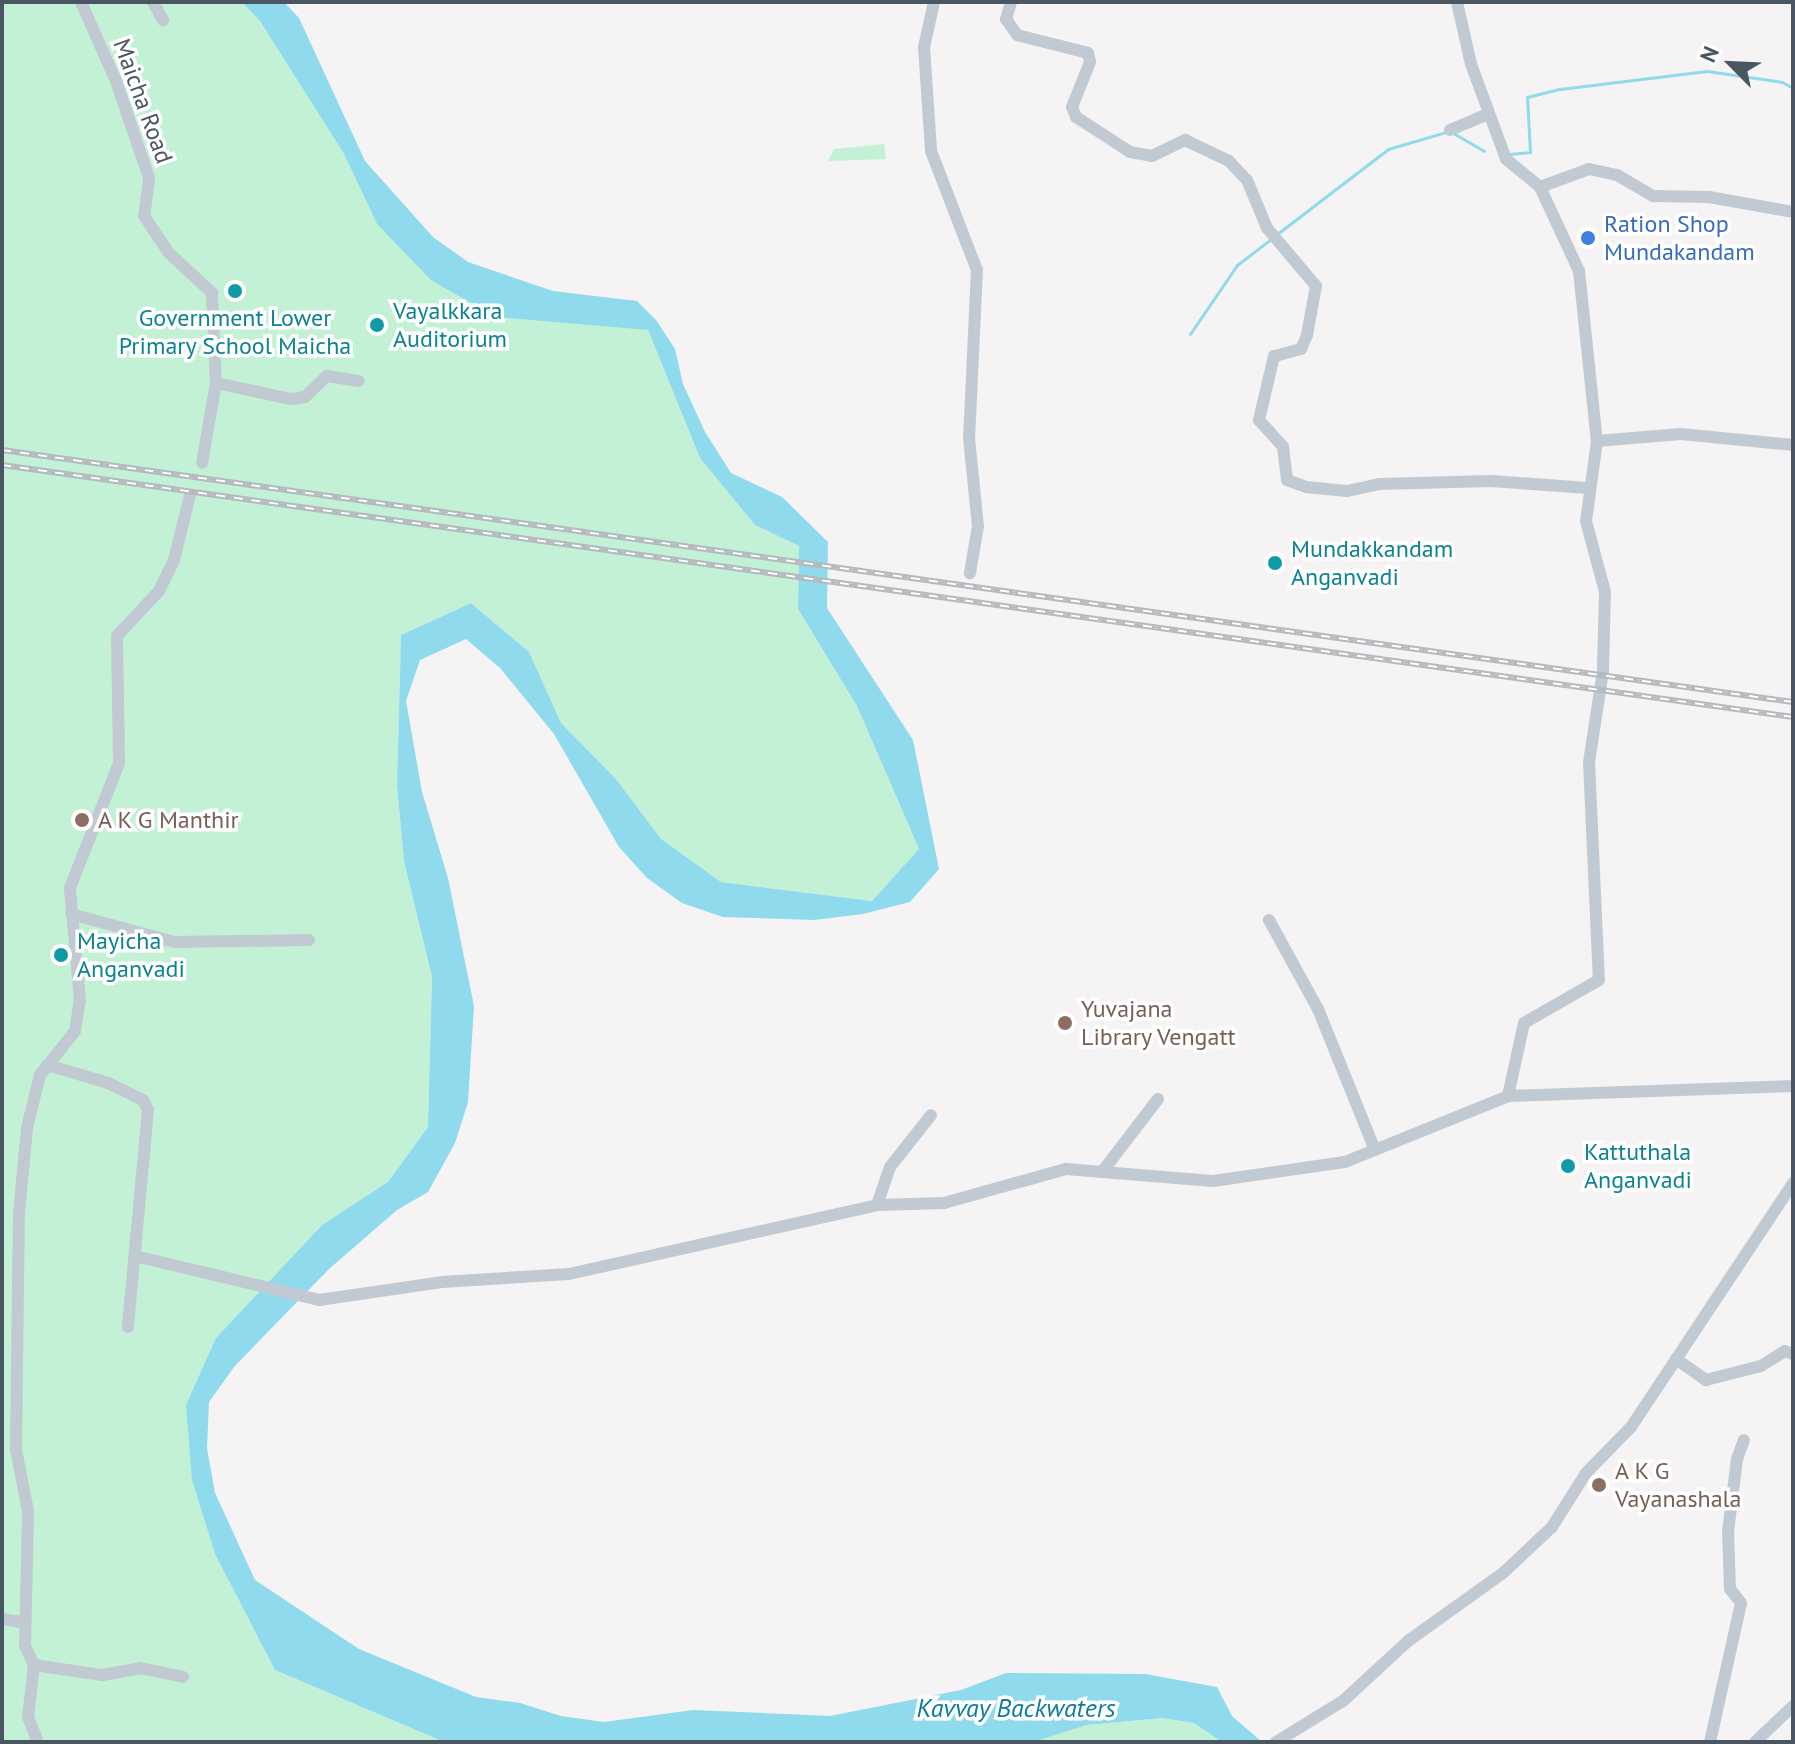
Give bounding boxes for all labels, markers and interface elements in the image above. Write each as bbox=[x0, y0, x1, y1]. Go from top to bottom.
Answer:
north arrow bbox=[1691, 24, 1771, 104]
street label: Maicha Road bbox=[107, 35, 179, 167]
text: N bbox=[1693, 42, 1725, 67]
place label: Ration Shop Mundakandam bbox=[1604, 210, 1755, 266]
marker: Ration Shop Mundakandam bbox=[1579, 229, 1597, 247]
marker: Government Lower Primary School Maicha bbox=[226, 282, 244, 300]
place label: Vayalkkara Auditorium bbox=[393, 297, 507, 353]
place label: Government Lower Primary School Maicha bbox=[118, 304, 352, 360]
marker: Vayalkkara Auditorium bbox=[368, 316, 386, 334]
place label: Mundakkandam Anganvadi bbox=[1291, 535, 1453, 591]
marker: Mundakkandam Anganvadi bbox=[1266, 554, 1284, 572]
place label: A K G Manthir bbox=[98, 806, 240, 834]
marker: A K G Manthir bbox=[73, 811, 91, 829]
place label: Mayicha Anganvadi bbox=[77, 927, 185, 983]
marker: Mayicha Anganvadi bbox=[52, 946, 70, 964]
place label: Yuvajana Library Vengatt bbox=[1081, 995, 1237, 1051]
marker: Yuvajana Library Vengatt bbox=[1056, 1014, 1074, 1032]
place label: Kattuthala Anganvadi bbox=[1584, 1138, 1692, 1194]
marker: Kattuthala Anganvadi bbox=[1559, 1157, 1577, 1175]
place label: A K G Vayanashala bbox=[1615, 1457, 1742, 1513]
marker: A K G Vayanashala bbox=[1590, 1476, 1608, 1494]
water label: Kavvay Backwaters bbox=[916, 1692, 1116, 1724]

